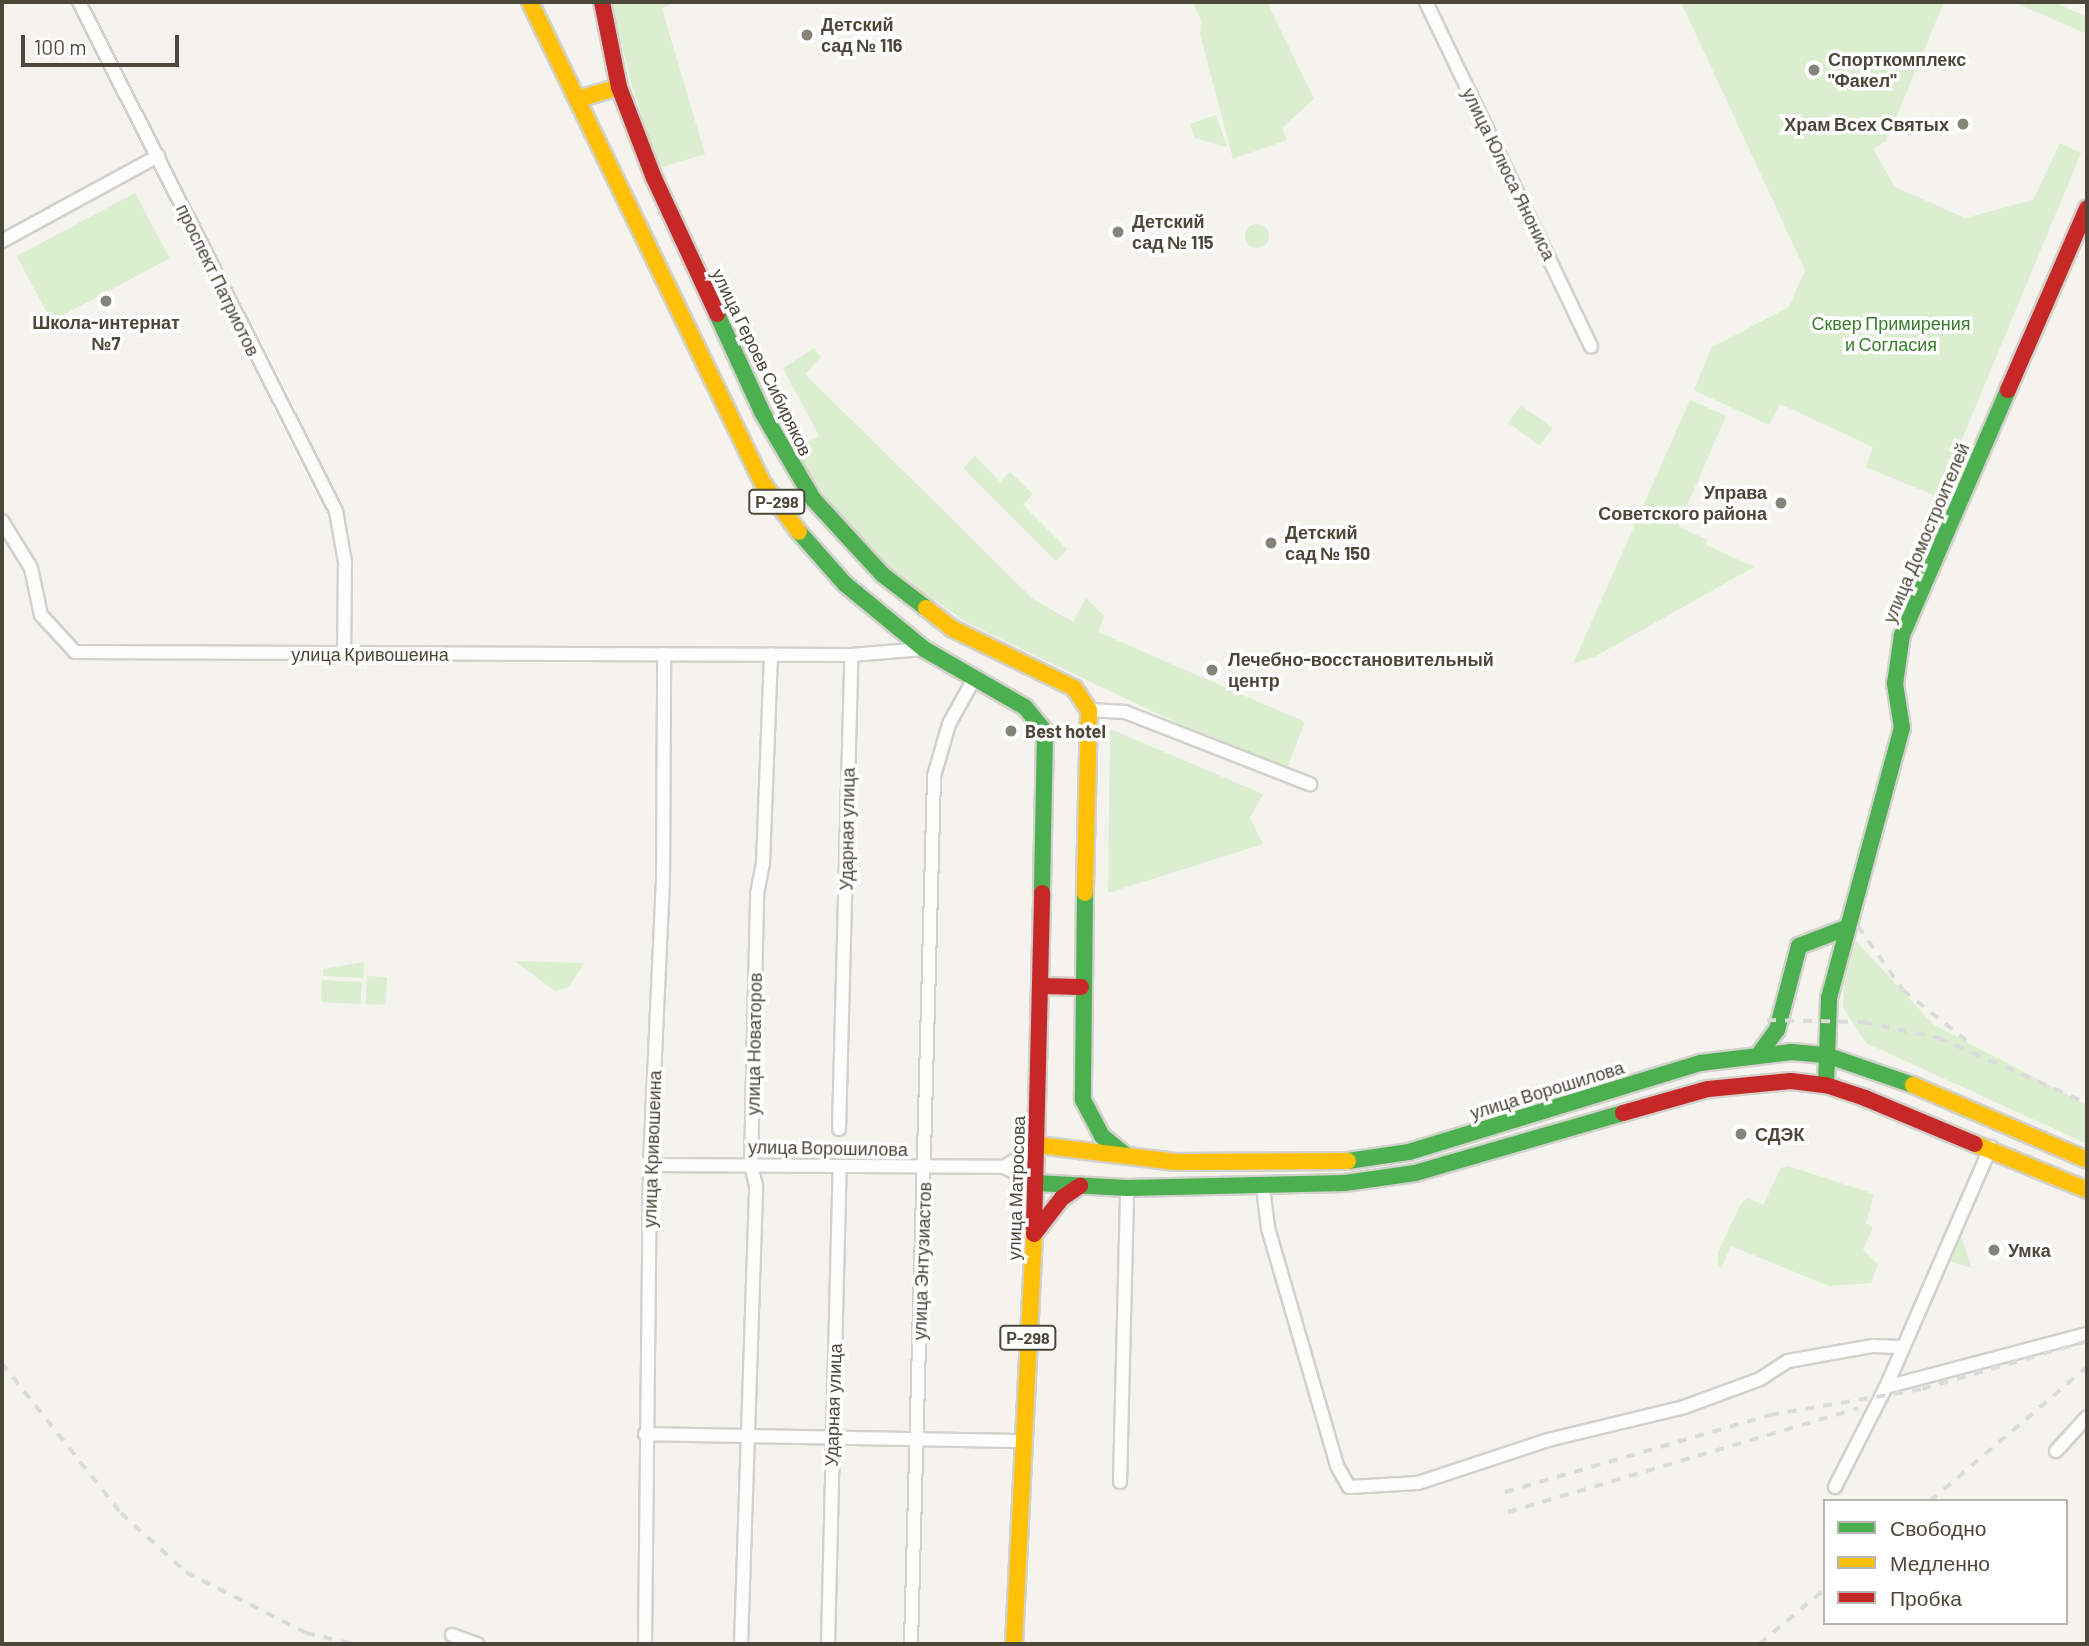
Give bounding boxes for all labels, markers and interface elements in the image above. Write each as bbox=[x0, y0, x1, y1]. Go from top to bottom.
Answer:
place label: Детский сад № 116 bbox=[821, 14, 902, 56]
scale bar bbox=[24, 21, 182, 65]
marker: Детский сад № 116 bbox=[799, 27, 815, 43]
text: 100 m bbox=[34, 34, 87, 59]
place label: Спорткомплекс "Факел" bbox=[1828, 49, 1966, 92]
marker: Спорткомплекс "Факел" bbox=[1806, 62, 1822, 78]
street label: улица Юлюса Янониса bbox=[1458, 84, 1560, 264]
place label: Храм Всех Святых bbox=[1784, 113, 1949, 135]
marker: Храм Всех Святых bbox=[1955, 116, 1971, 132]
street label: проспект Патриотов bbox=[172, 200, 264, 360]
place label: Детский сад № 115 bbox=[1132, 211, 1214, 254]
marker: Детский сад № 115 bbox=[1110, 224, 1126, 240]
street label: улица Героев Сибиряков bbox=[707, 265, 817, 459]
marker: Школа-интернат №7 bbox=[98, 293, 114, 309]
place label: Школа-интернат №7 bbox=[32, 312, 180, 354]
park label: Сквер Примирения и Согласия bbox=[1811, 313, 1971, 356]
street label: улица Домостроителей bbox=[1878, 440, 1974, 626]
place label: Управа Советского района bbox=[1598, 482, 1767, 524]
road number: Р-298 bbox=[747, 489, 807, 514]
marker: Управа Советского района bbox=[1773, 495, 1789, 511]
place label: Детский сад № 150 bbox=[1285, 522, 1370, 564]
marker: Детский сад № 150 bbox=[1263, 535, 1279, 551]
street label: улица Кривошеина bbox=[291, 643, 449, 665]
place label: Лечебно-восстановительный центр bbox=[1228, 649, 1494, 692]
marker: Лечебно-восстановительный центр bbox=[1202, 660, 1222, 680]
place label: Best hotel bbox=[1025, 720, 1106, 742]
marker: Best hotel bbox=[1003, 723, 1019, 739]
street label: Ударная улица bbox=[835, 767, 859, 891]
street label: улица Новаторов bbox=[742, 972, 766, 1116]
street label: улица Ворошилова bbox=[1467, 1056, 1627, 1124]
street label: улица Кривошеина bbox=[638, 1070, 666, 1228]
street label: улица Матросова bbox=[1003, 1115, 1029, 1261]
place label: СДЭК bbox=[1755, 1123, 1804, 1145]
marker: СДЭК bbox=[1733, 1126, 1749, 1142]
street label: улица Ворошилова bbox=[748, 1136, 908, 1160]
street label: улица Энтузиастов bbox=[908, 1182, 936, 1340]
place label: Умка bbox=[2008, 1239, 2051, 1261]
marker: Умка bbox=[1986, 1242, 2002, 1258]
road number: Р-298 bbox=[998, 1326, 1058, 1350]
street label: Ударная улица bbox=[820, 1343, 846, 1467]
legend bbox=[1823, 1499, 2068, 1625]
text: Свободно bbox=[1890, 1515, 1987, 1540]
text: Медленно bbox=[1890, 1550, 1990, 1575]
text: Пробка bbox=[1890, 1585, 1962, 1610]

